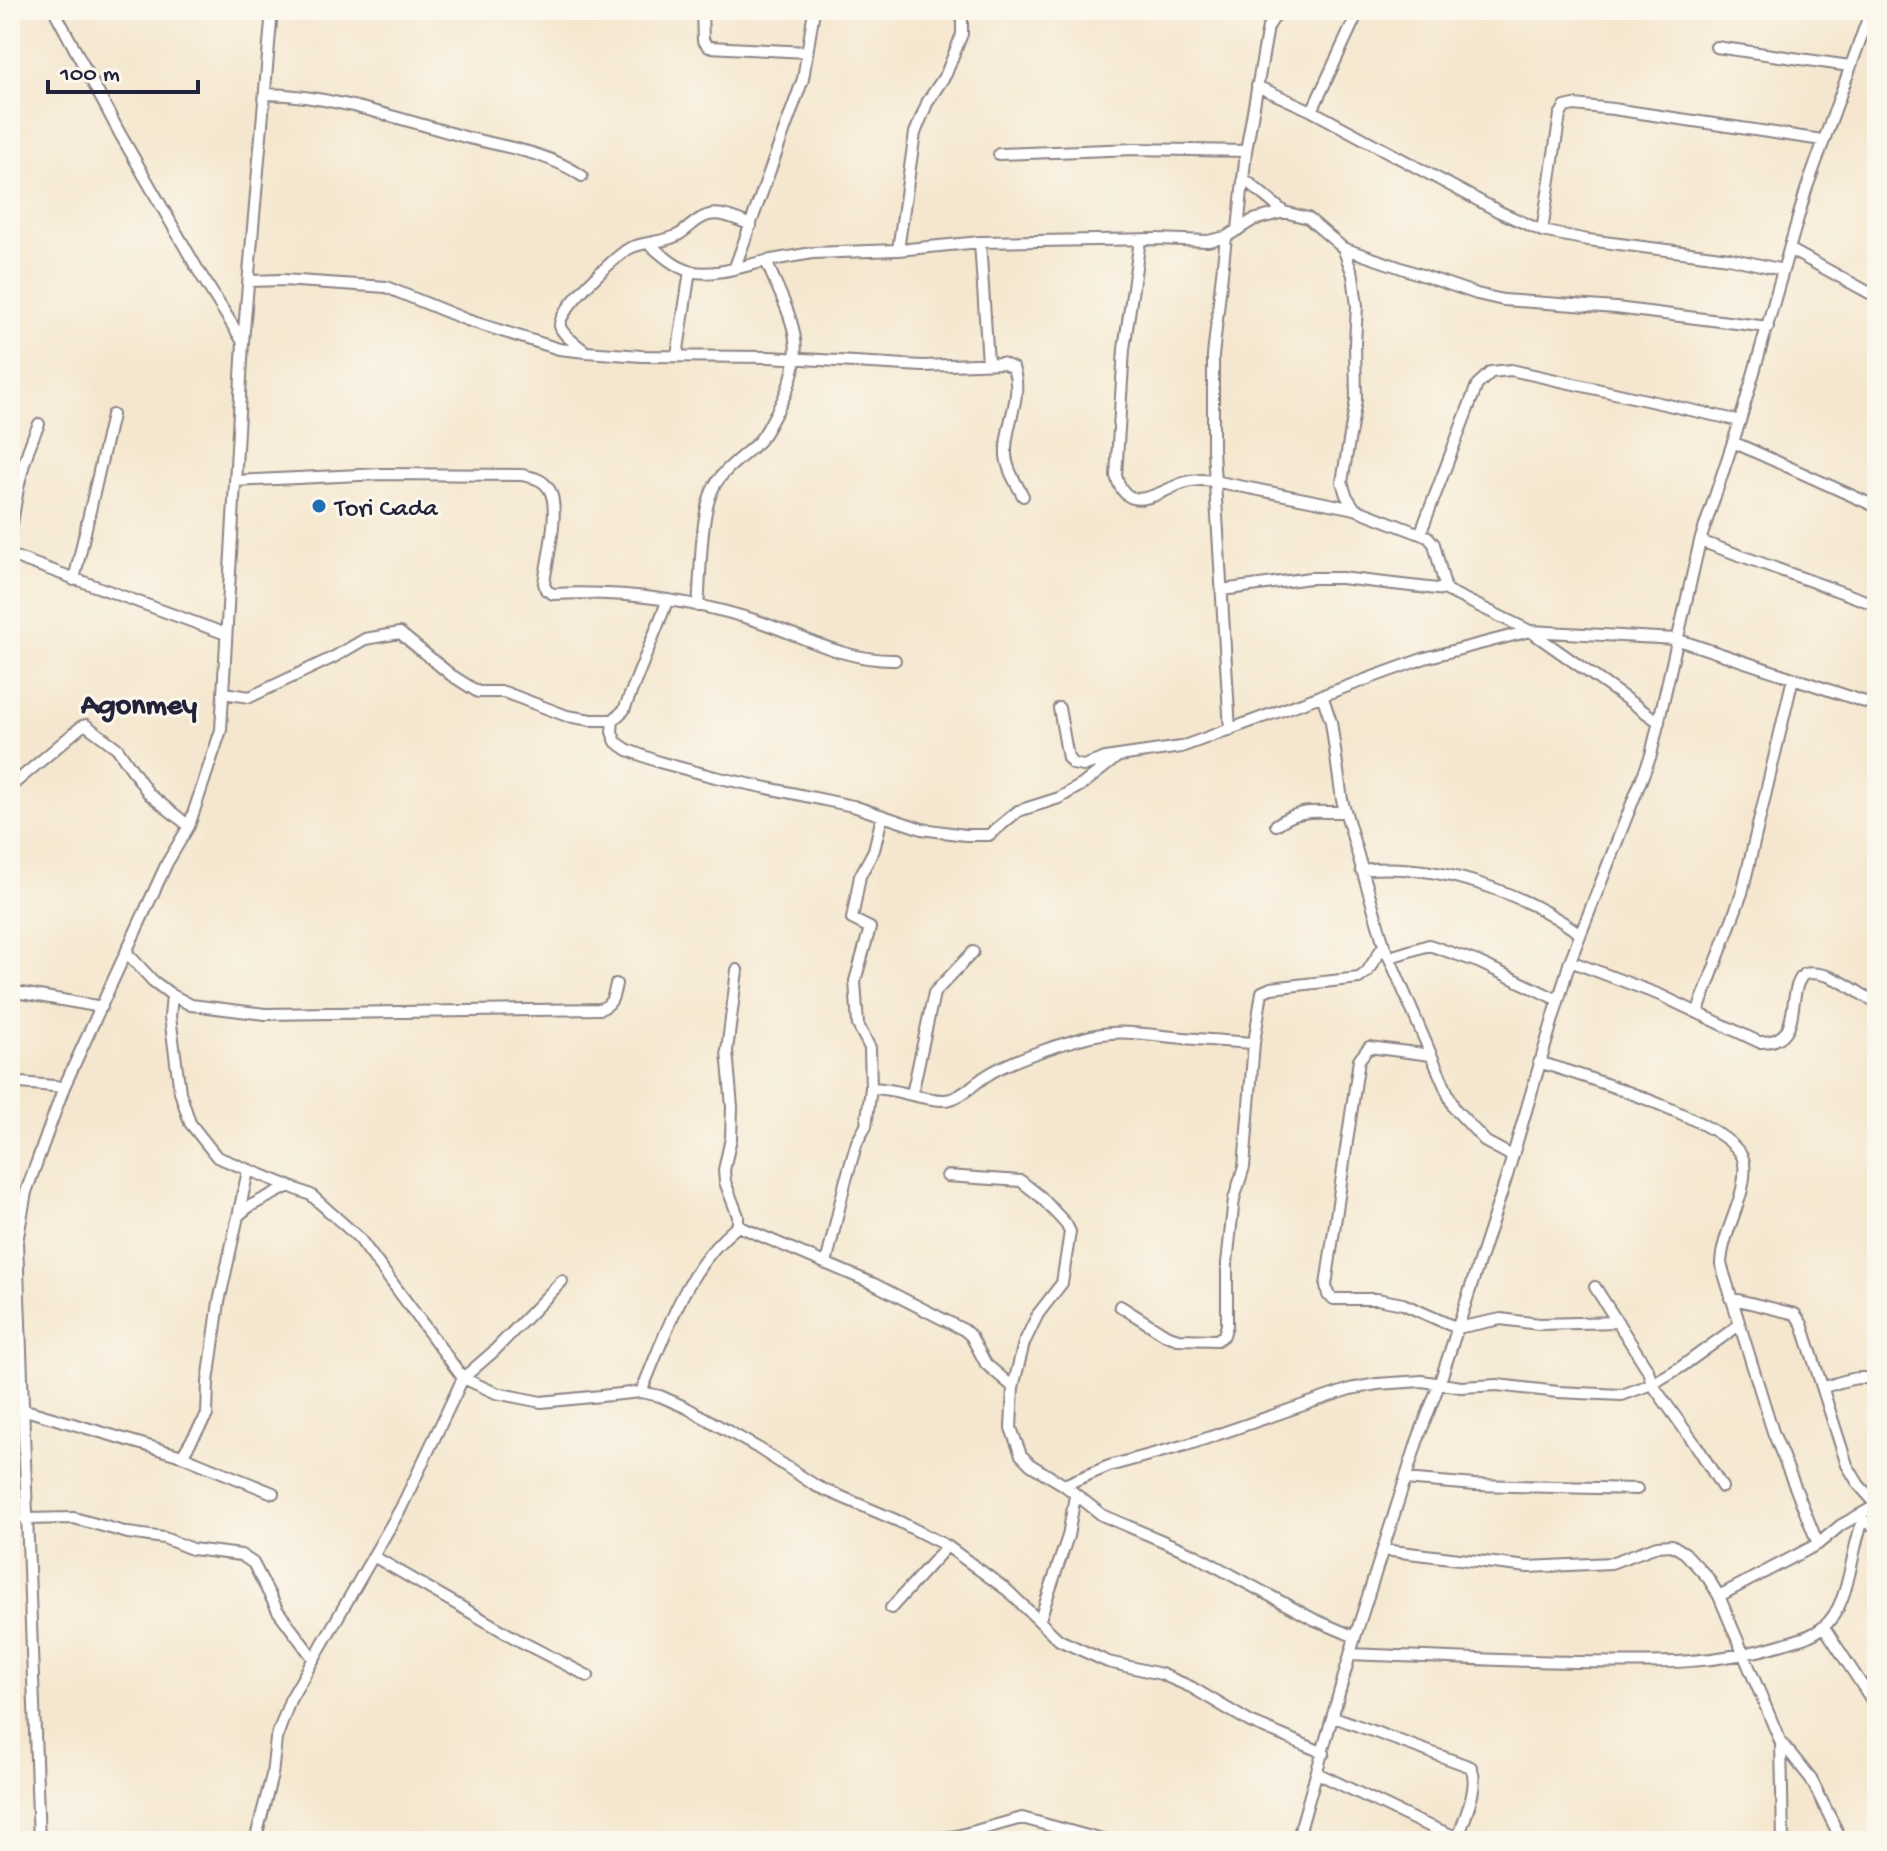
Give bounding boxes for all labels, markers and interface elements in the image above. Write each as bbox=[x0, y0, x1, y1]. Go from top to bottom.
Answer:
scale bar bbox=[48, 44, 198, 94]
text: 100 m bbox=[59, 61, 120, 90]
place label: Tori Cada bbox=[333, 495, 439, 526]
marker: Tori Cada bbox=[310, 497, 328, 515]
district label: Agonmey bbox=[80, 690, 197, 725]

